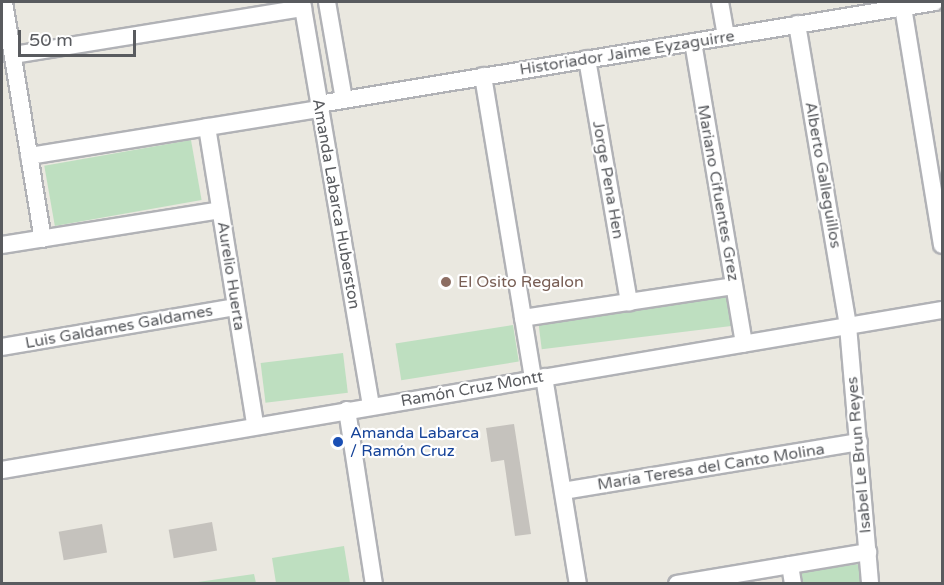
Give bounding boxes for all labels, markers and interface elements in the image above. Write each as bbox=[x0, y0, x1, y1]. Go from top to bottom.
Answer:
scale bar bbox=[21, 18, 140, 56]
street label: Historiador Jaime Eyzaguirre bbox=[518, 27, 736, 79]
text: 50 m bbox=[29, 29, 73, 51]
street label: Amanda Labarca Huberston bbox=[308, 97, 364, 311]
street label: Alberto Galleguillos bbox=[801, 100, 845, 250]
street label: Mariano Cifuentes Grez bbox=[693, 103, 743, 283]
street label: Jorge Pena Hen bbox=[588, 119, 628, 241]
street label: Aurelio Huerta bbox=[213, 220, 249, 332]
place label: El Osito Regalon bbox=[458, 272, 584, 292]
marker: El Osito Regalon bbox=[439, 275, 453, 289]
street label: Luis Galdames Galdames bbox=[24, 301, 214, 353]
street label: Ramón Cruz Montt bbox=[399, 367, 545, 411]
street label: Isabel Le Brun Reyes bbox=[843, 376, 875, 534]
place label: Amanda Labarca / Ramón Cruz bbox=[350, 423, 479, 461]
marker: Amanda Labarca / Ramón Cruz bbox=[331, 435, 345, 449]
street label: María Teresa del Canto Molina bbox=[596, 440, 826, 494]

